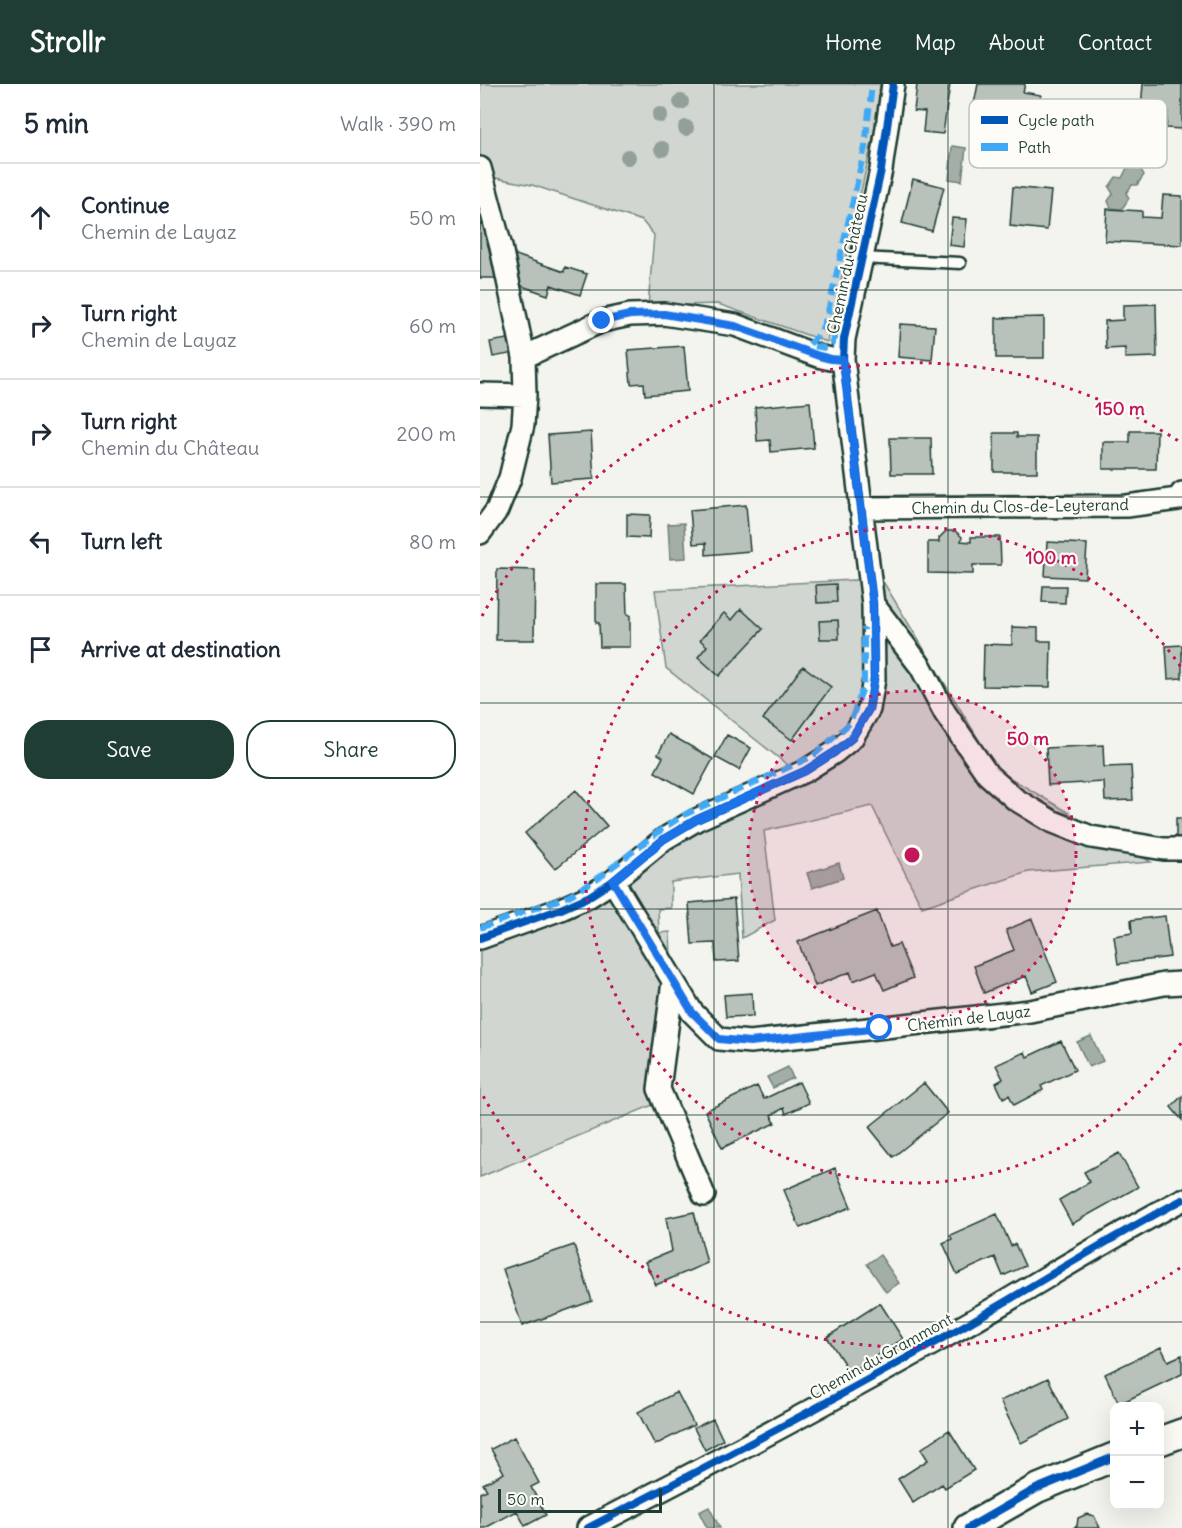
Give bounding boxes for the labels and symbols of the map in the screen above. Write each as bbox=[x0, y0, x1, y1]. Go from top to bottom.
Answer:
legend bbox=[969, 99, 1167, 168]
text: Cycle path bbox=[1018, 110, 1094, 130]
text: Path bbox=[1018, 137, 1051, 157]
street label: Chemin du Château bbox=[822, 192, 872, 336]
route end bbox=[588, 307, 614, 333]
text: 150 m bbox=[1095, 397, 1145, 420]
street label: Chemin du Clos-de-Leyterand bbox=[911, 494, 1129, 518]
text: 100 m bbox=[1026, 546, 1077, 569]
text: 50 m bbox=[1007, 727, 1049, 750]
centre of rings bbox=[902, 845, 922, 865]
street label: Chemin de Layaz bbox=[906, 1000, 1032, 1036]
route start bbox=[866, 1014, 892, 1040]
street label: Chemin du Grammont bbox=[806, 1308, 956, 1404]
scale bar bbox=[498, 1486, 662, 1514]

